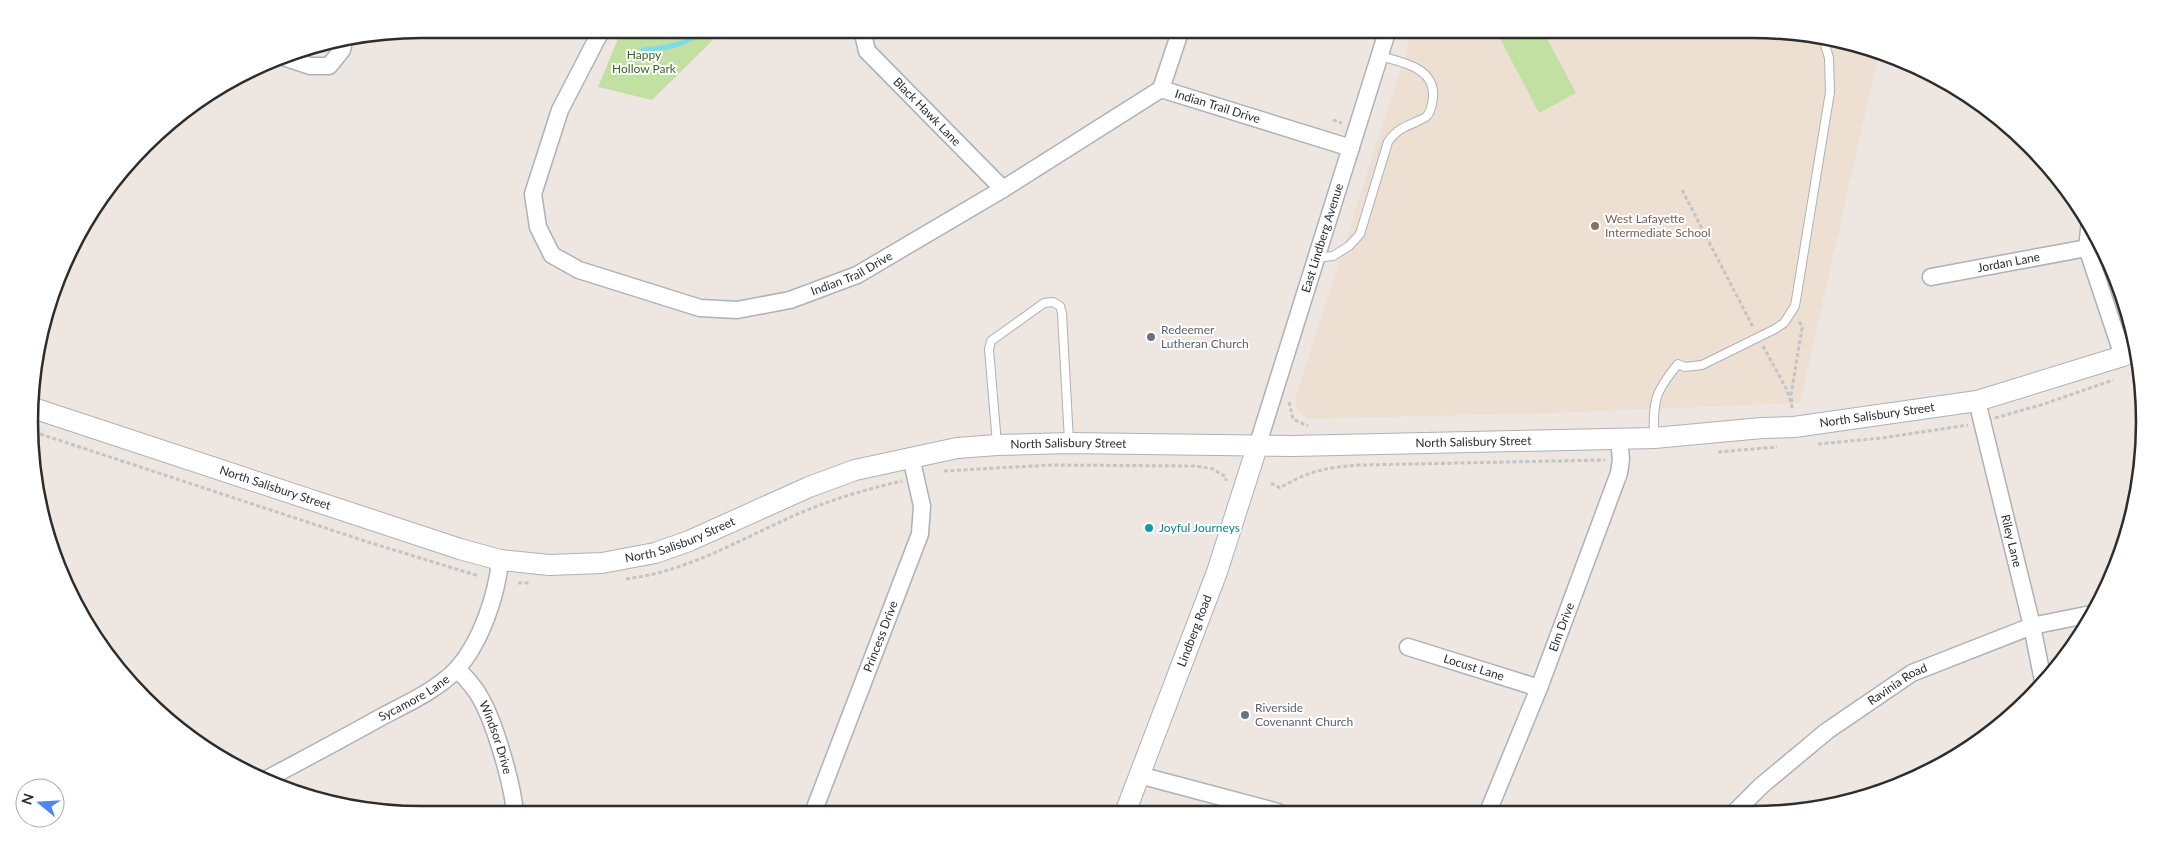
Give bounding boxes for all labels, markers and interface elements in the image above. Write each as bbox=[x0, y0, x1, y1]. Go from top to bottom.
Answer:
park label: Happy Hollow Park bbox=[612, 47, 677, 76]
street label: Black Hawk Lane bbox=[890, 74, 964, 149]
street label: Indian Trail Drive bbox=[1173, 86, 1262, 126]
street label: East Lindberg Avenue bbox=[1298, 181, 1346, 294]
place label: West Lafayette Intermediate School bbox=[1605, 211, 1711, 240]
marker: West Lafayette Intermediate School bbox=[1589, 220, 1601, 232]
street label: Indian Trail Drive bbox=[809, 248, 895, 299]
street label: Jordan Lane bbox=[1976, 249, 2041, 275]
place label: Redeemer Lutheran Church bbox=[1161, 322, 1249, 351]
marker: Redeemer Lutheran Church bbox=[1145, 331, 1157, 343]
street label: North Salisbury Street bbox=[1818, 399, 1936, 430]
street label: North Salisbury Street bbox=[1415, 433, 1532, 450]
street label: North Salisbury Street bbox=[1010, 435, 1127, 452]
street label: North Salisbury Street bbox=[218, 462, 333, 513]
street label: North Salisbury Street bbox=[624, 513, 738, 566]
street label: Riley Lane bbox=[1998, 513, 2025, 569]
place label: Joyful Journeys bbox=[1159, 520, 1240, 535]
marker: Joyful Journeys bbox=[1143, 522, 1155, 534]
street label: Lindberg Road bbox=[1174, 593, 1215, 669]
street label: Princess Drive bbox=[860, 599, 901, 674]
street label: Elm Drive bbox=[1545, 600, 1577, 654]
street label: Locust Lane bbox=[1442, 651, 1506, 684]
street label: Ravinia Road bbox=[1865, 660, 1929, 708]
street label: Sycamore Lane bbox=[376, 671, 452, 724]
street label: Windsor Drive bbox=[476, 698, 515, 776]
place label: Riverside Covenannt Church bbox=[1255, 700, 1353, 729]
marker: Riverside Covenannt Church bbox=[1239, 709, 1251, 721]
north arrow bbox=[15, 778, 65, 828]
text: N bbox=[17, 791, 37, 807]

